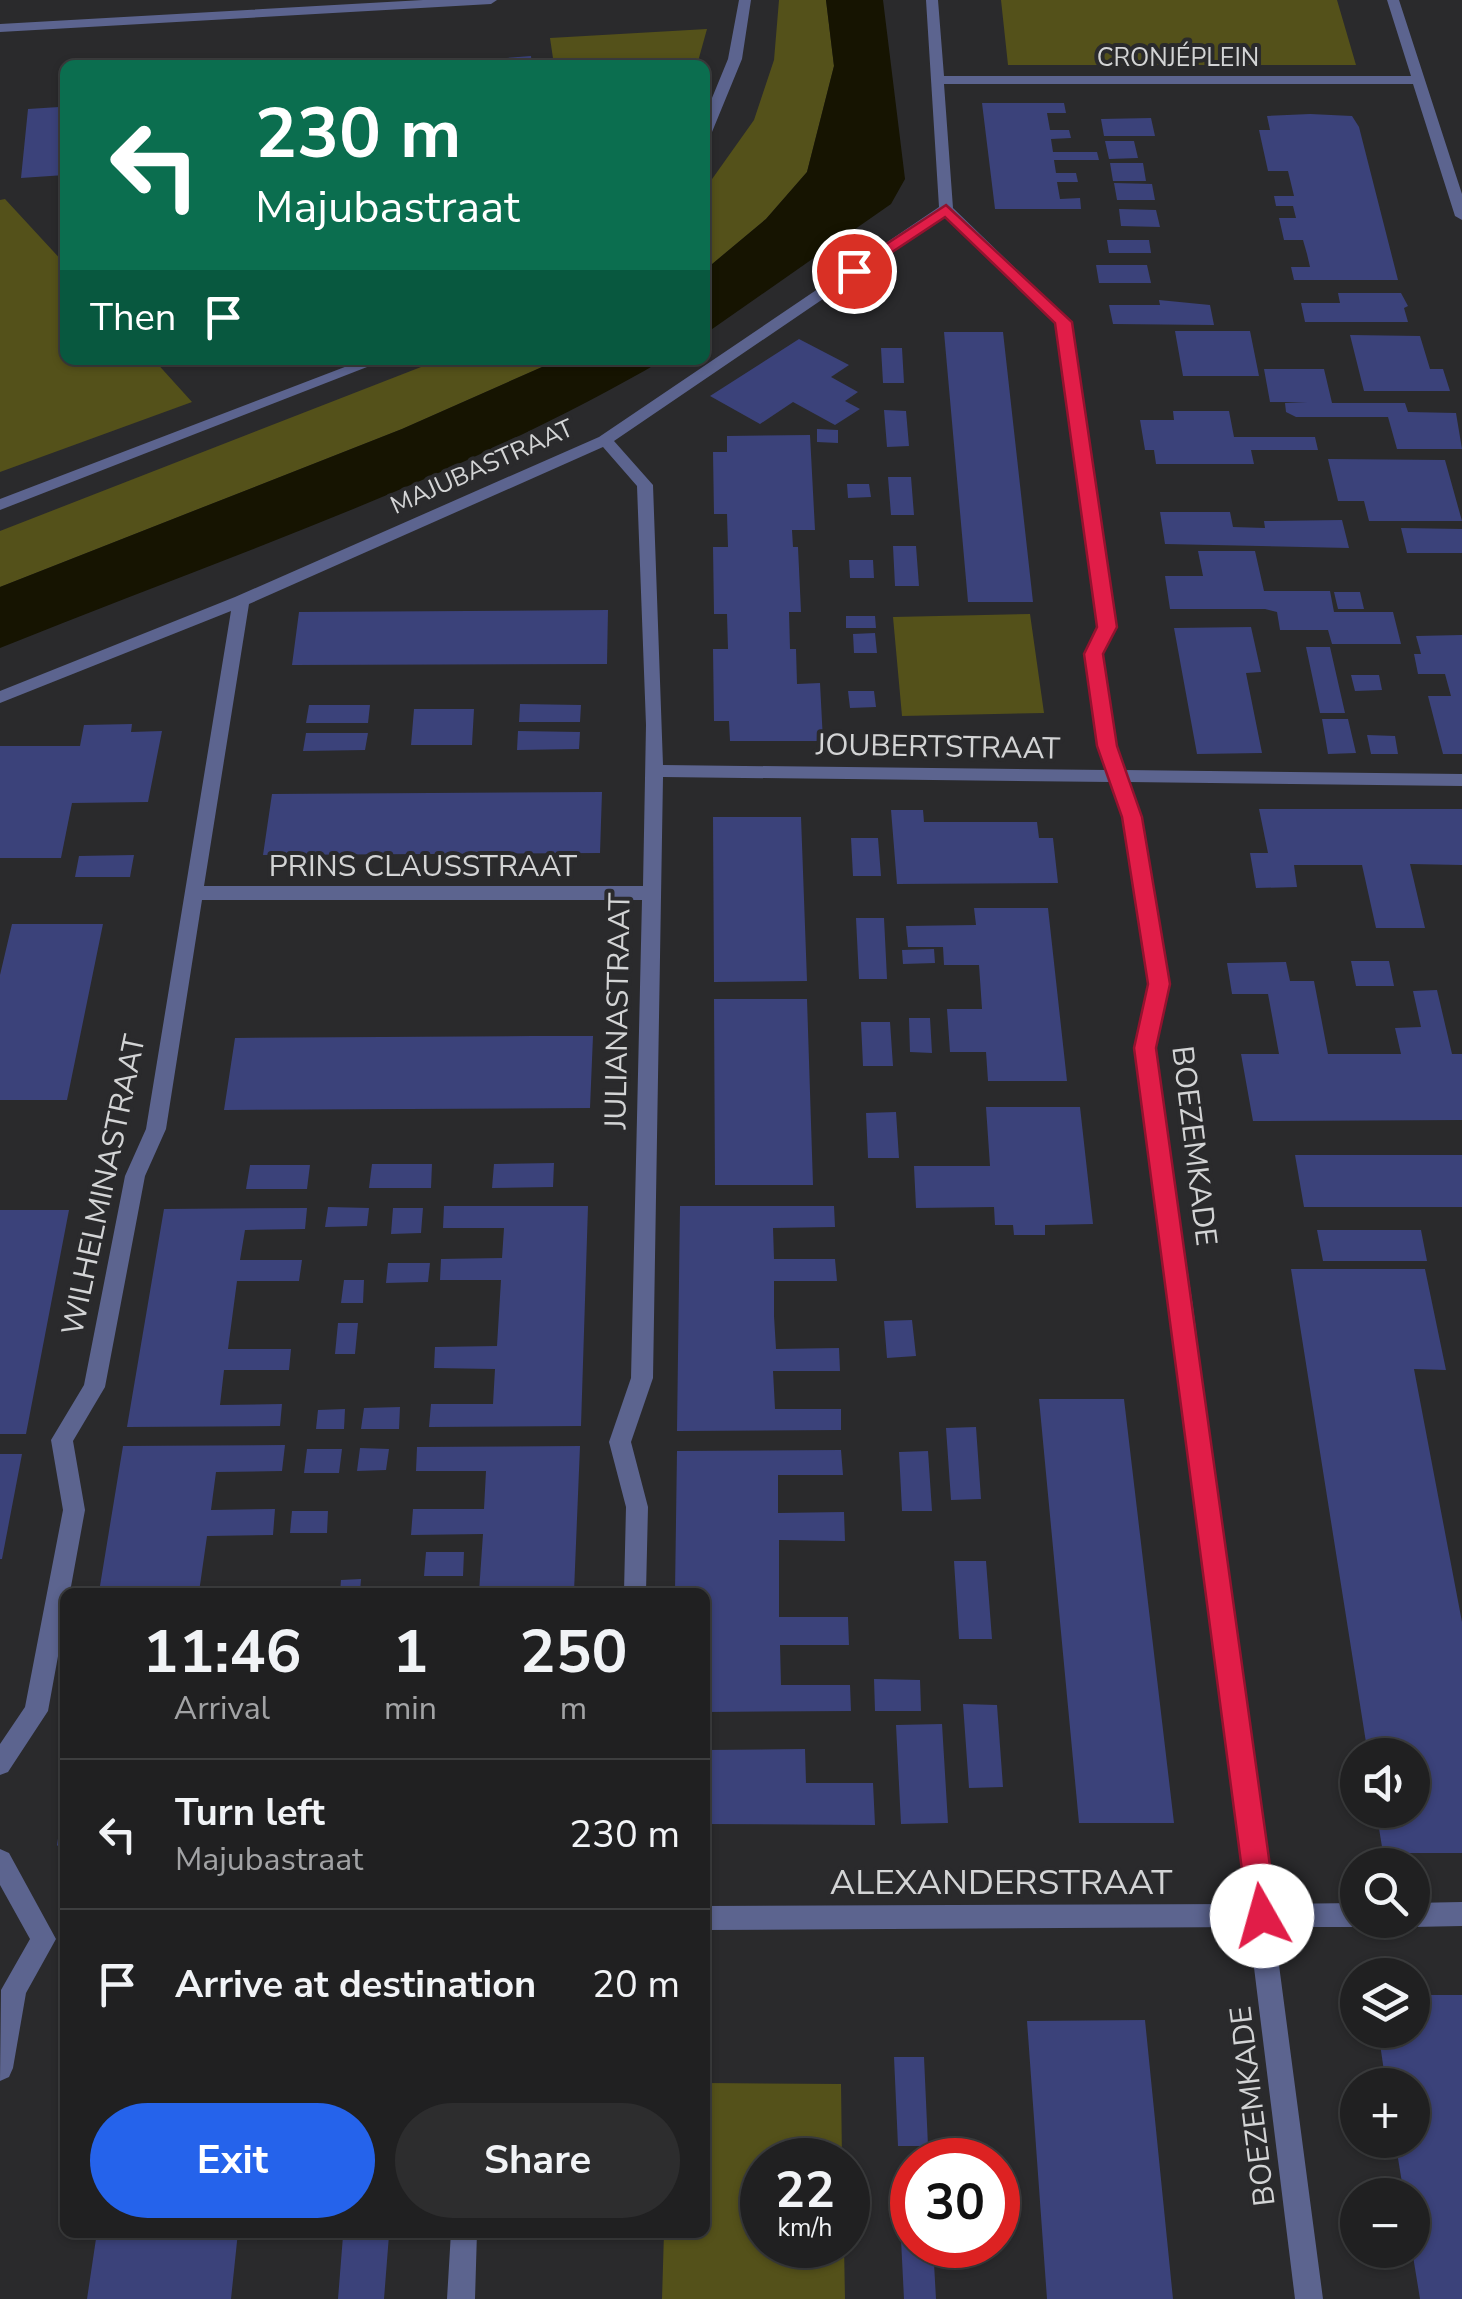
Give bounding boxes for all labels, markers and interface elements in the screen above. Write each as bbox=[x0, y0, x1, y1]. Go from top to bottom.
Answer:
street label: CRONJÉPLEIN bbox=[1097, 41, 1259, 75]
text: 230 m bbox=[255, 86, 461, 182]
icon: left bbox=[90, 100, 220, 230]
text: Majubastraat bbox=[255, 177, 520, 238]
pin bbox=[812, 229, 897, 314]
icon: arrive bbox=[827, 244, 882, 299]
icon: arrive bbox=[196, 290, 251, 345]
text: Then bbox=[90, 292, 176, 343]
street label: MAJUBASTRAAT bbox=[385, 411, 579, 523]
street label: JOUBERTSTRAAT bbox=[814, 724, 1061, 770]
street label: PRINS CLAUSSTRAAT bbox=[269, 846, 577, 887]
street label: JULIANASTRAAT bbox=[595, 892, 641, 1131]
street label: WILHELMINASTRAAT bbox=[52, 1031, 156, 1339]
street label: BOEZEMKADE bbox=[1161, 1044, 1227, 1248]
text: 11:46 bbox=[143, 1611, 301, 1693]
text: 1 bbox=[392, 1611, 428, 1693]
text: 250 bbox=[519, 1611, 627, 1693]
text: Arrival bbox=[174, 1687, 270, 1730]
text: min bbox=[384, 1687, 437, 1730]
text: m bbox=[560, 1687, 587, 1730]
map controls bbox=[1340, 1738, 1430, 2268]
button: sound bbox=[1340, 1738, 1430, 1828]
text: Turn left bbox=[175, 1787, 325, 1838]
icon: left bbox=[90, 1807, 145, 1862]
text: 230 m bbox=[569, 1809, 680, 1860]
text: Majubastraat bbox=[175, 1838, 363, 1881]
button: search bbox=[1340, 1848, 1430, 1938]
street label: ALEXANDERSTRAAT bbox=[830, 1859, 1172, 1906]
position arrow bbox=[1210, 1864, 1314, 1968]
icon: arrive bbox=[90, 1957, 145, 2012]
button: layers bbox=[1340, 1958, 1430, 2048]
text: Arrive at destination bbox=[175, 1959, 536, 2010]
text: 20 m bbox=[592, 1959, 680, 2010]
street label: BOEZEMKADE bbox=[1220, 2004, 1286, 2208]
button: + bbox=[1340, 2068, 1430, 2158]
button: Exit bbox=[90, 2103, 375, 2218]
button: Share bbox=[395, 2103, 680, 2218]
speed limit sign: 30 bbox=[890, 2138, 1020, 2268]
text: 22 bbox=[775, 2156, 835, 2225]
button: − bbox=[1340, 2178, 1430, 2268]
text: km/h bbox=[777, 2211, 833, 2245]

